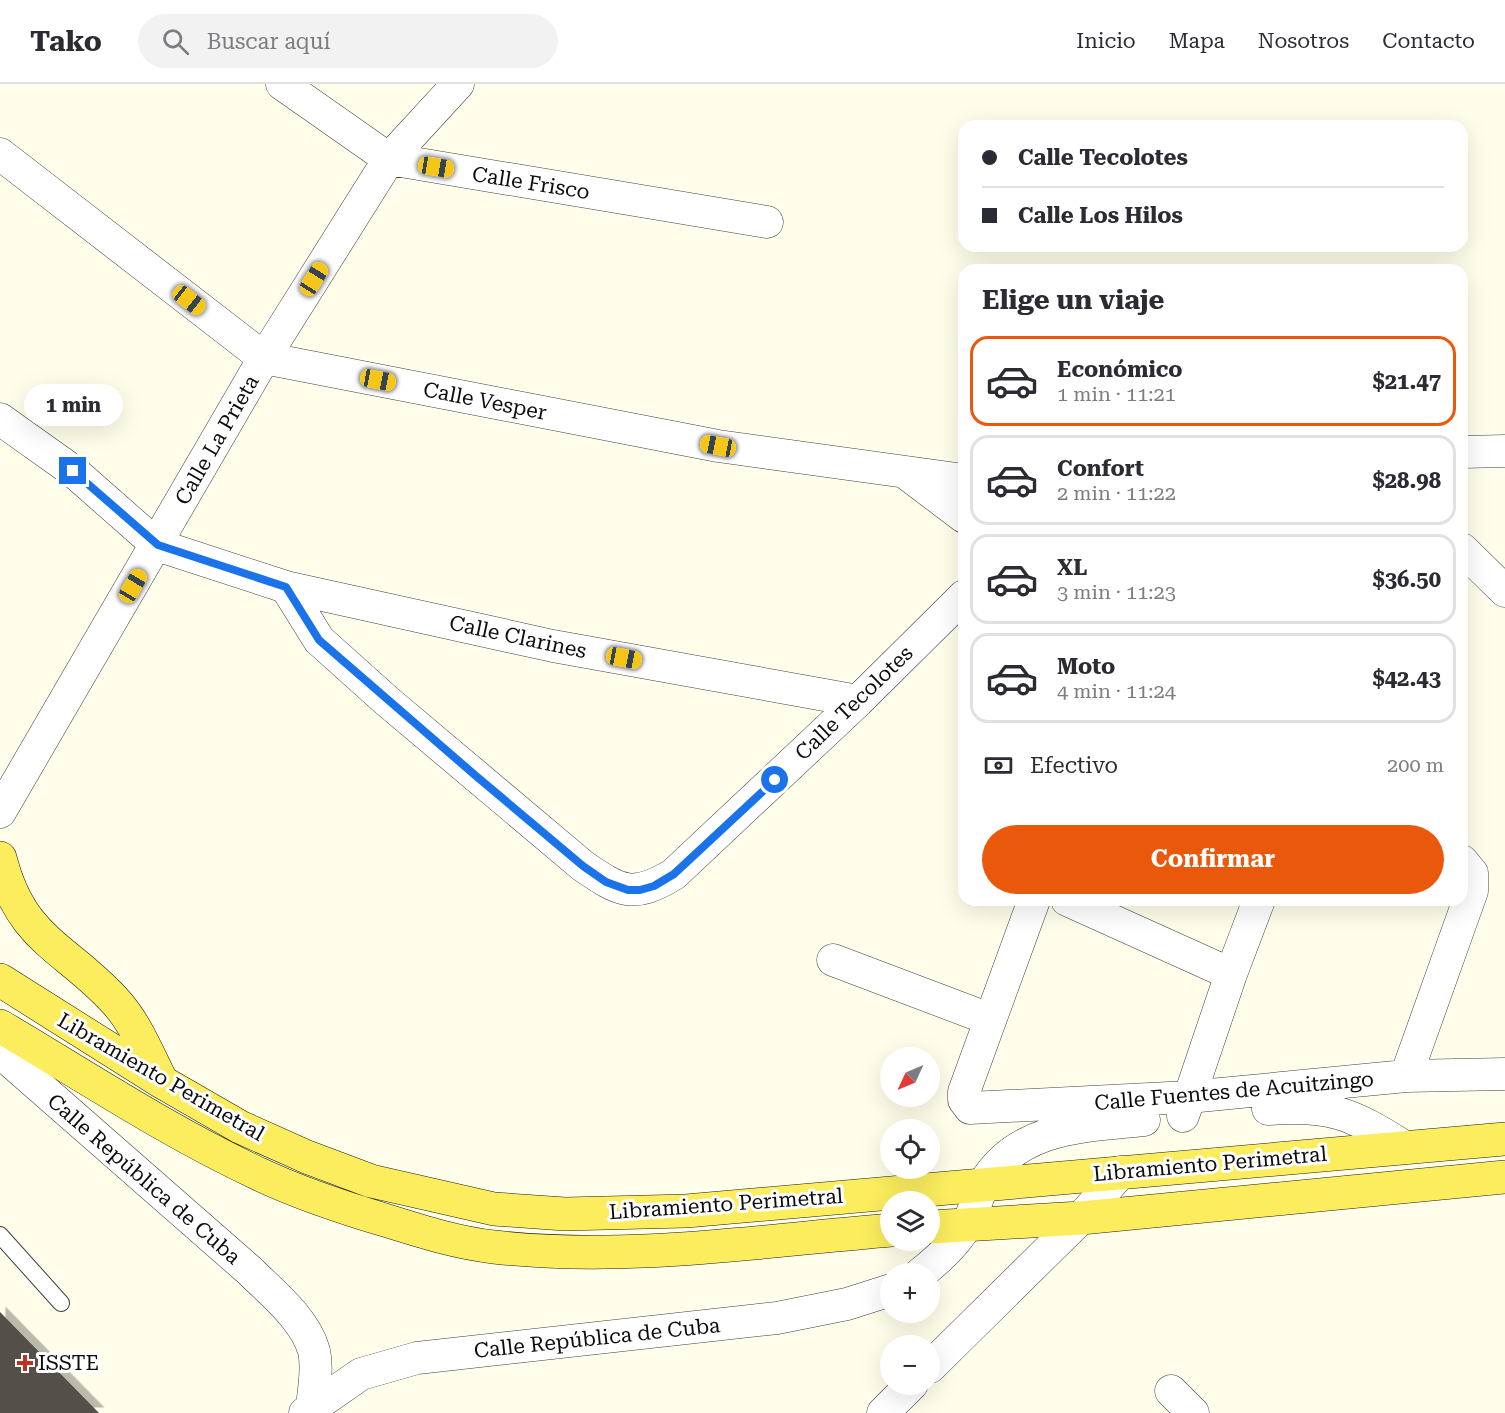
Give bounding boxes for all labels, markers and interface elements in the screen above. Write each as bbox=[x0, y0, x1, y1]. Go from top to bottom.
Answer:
search box bbox=[138, 14, 558, 68]
text: Tako bbox=[30, 25, 102, 58]
icon: search bbox=[159, 25, 192, 58]
text: Buscar aquí bbox=[207, 29, 331, 54]
text: Inicio bbox=[1076, 29, 1136, 53]
text: Mapa bbox=[1169, 29, 1225, 53]
text: Nosotros bbox=[1258, 29, 1349, 53]
text: Contacto bbox=[1382, 29, 1475, 53]
text: Calle Tecolotes bbox=[1018, 145, 1188, 170]
car bbox=[417, 155, 455, 179]
street label: Calle Frisco bbox=[471, 162, 591, 204]
text: Calle Los Hilos bbox=[1018, 203, 1183, 228]
car bbox=[297, 259, 331, 299]
car bbox=[169, 282, 209, 318]
text: Elige un viaje bbox=[982, 284, 1164, 316]
icon: car bbox=[985, 354, 1039, 408]
text: Económico bbox=[1057, 357, 1183, 382]
car bbox=[359, 368, 397, 392]
text: $21.47 bbox=[1372, 369, 1441, 394]
street label: Calle La Prieta bbox=[170, 370, 264, 509]
street label: Calle Vesper bbox=[421, 377, 549, 425]
text: 1 min · 11:21 bbox=[1057, 382, 1176, 406]
callout: 1 min bbox=[23, 384, 122, 426]
text: 1 min bbox=[46, 393, 101, 417]
car bbox=[699, 434, 737, 458]
icon: car bbox=[985, 453, 1039, 507]
text: Confort bbox=[1057, 456, 1144, 481]
route end bbox=[59, 457, 86, 484]
text: $28.98 bbox=[1372, 468, 1441, 493]
text: 2 min · 11:22 bbox=[1057, 481, 1176, 505]
icon: car bbox=[985, 552, 1039, 606]
text: XL bbox=[1057, 555, 1087, 580]
car bbox=[116, 566, 150, 606]
text: $36.50 bbox=[1372, 567, 1441, 592]
text: 3 min · 11:23 bbox=[1057, 580, 1176, 604]
street label: Calle Clarines bbox=[447, 611, 589, 663]
street label: Calle Tecolotes bbox=[790, 641, 918, 765]
car bbox=[605, 646, 643, 670]
icon: car bbox=[985, 651, 1039, 705]
text: Moto bbox=[1057, 654, 1115, 679]
text: $42.43 bbox=[1372, 666, 1441, 691]
text: 4 min · 11:24 bbox=[1057, 679, 1176, 703]
icon: cash bbox=[982, 749, 1015, 782]
text: Efectivo bbox=[1030, 753, 1118, 778]
text: 200 m bbox=[1387, 753, 1444, 777]
route start bbox=[761, 766, 788, 793]
button: Confirmar bbox=[982, 825, 1444, 894]
street label: Libramiento Perimetral bbox=[53, 1008, 269, 1146]
north arrow bbox=[880, 1047, 940, 1107]
map controls bbox=[880, 1047, 940, 1395]
street label: Calle Fuentes de Acuitzingo bbox=[1093, 1067, 1375, 1115]
street label: Calle República de Cuba bbox=[43, 1089, 246, 1270]
button: locate bbox=[880, 1119, 940, 1179]
street label: Libramiento Perimetral bbox=[1092, 1142, 1328, 1186]
street label: Libramiento Perimetral bbox=[608, 1184, 844, 1224]
button: layers bbox=[880, 1191, 940, 1251]
button: + bbox=[880, 1263, 940, 1323]
street label: Calle República de Cuba bbox=[473, 1313, 722, 1363]
button: − bbox=[880, 1335, 940, 1395]
place label: ISSTE bbox=[38, 1351, 99, 1375]
marker: ISSTE bbox=[16, 1354, 34, 1372]

